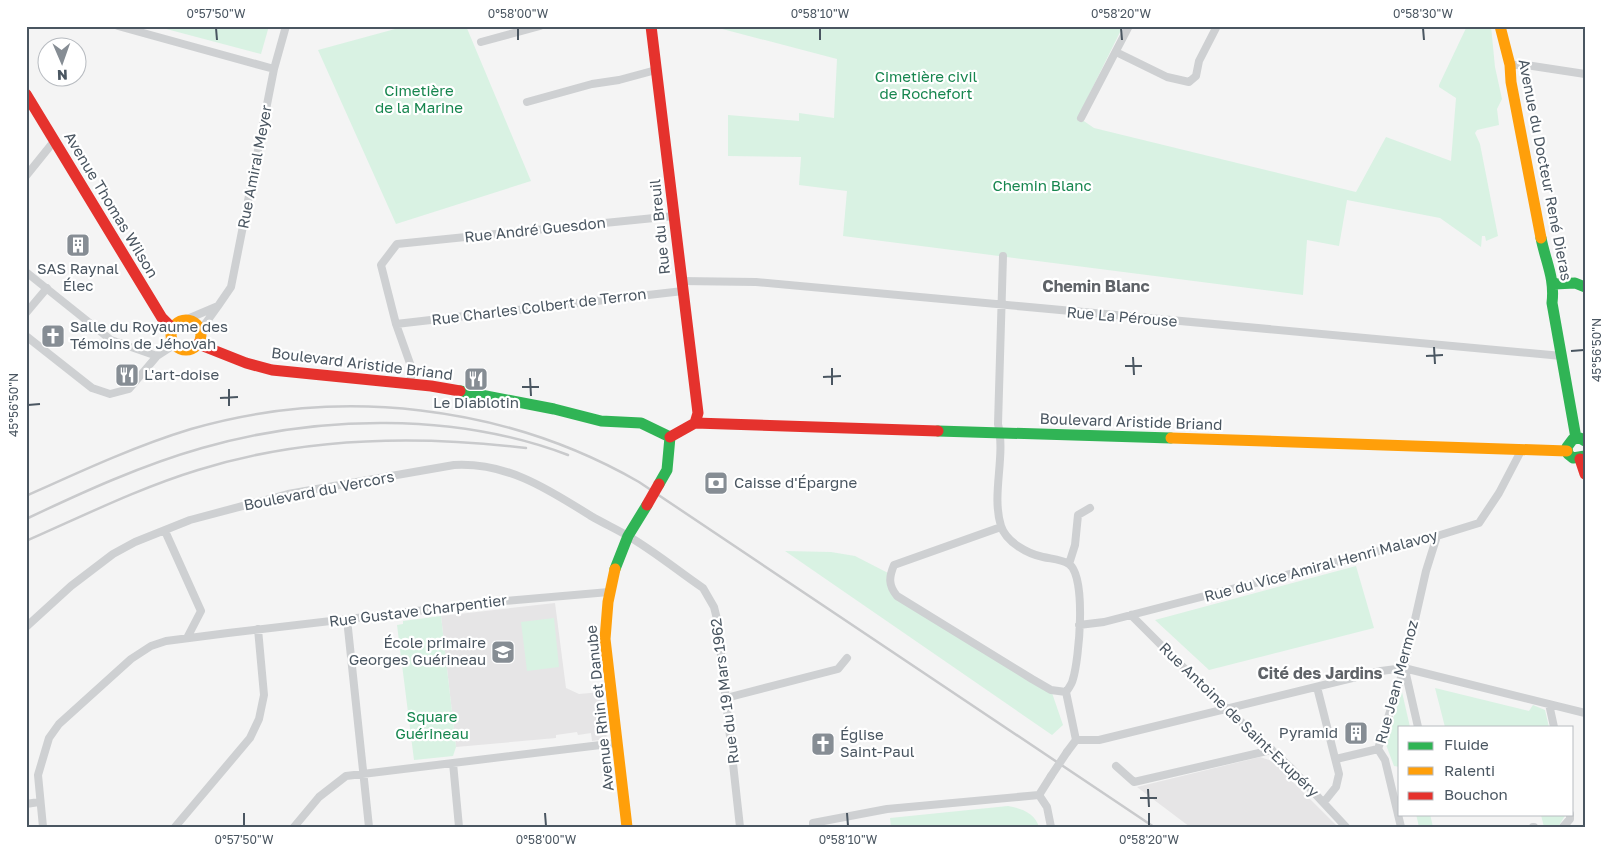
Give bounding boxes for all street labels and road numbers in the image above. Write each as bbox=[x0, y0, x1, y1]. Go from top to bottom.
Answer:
street label: Avenue du Docteur René Dieras bbox=[1516, 57, 1576, 282]
street label: Rue Amiral Meyer bbox=[233, 103, 275, 230]
street label: Avenue Thomas Wilson bbox=[61, 128, 163, 281]
street label: Rue du Breuil bbox=[645, 178, 673, 276]
street label: Rue André Guesdon bbox=[463, 213, 606, 245]
street label: Rue Charles Colbert de Terron bbox=[431, 284, 647, 328]
street label: Rue La Pérouse bbox=[1066, 302, 1179, 330]
street label: Boulevard Aristide Briand bbox=[270, 343, 454, 383]
street label: Boulevard Aristide Briand bbox=[1039, 409, 1223, 433]
street label: Boulevard du Vercors bbox=[242, 467, 396, 513]
street label: Rue du Vice Amiral Henri Malavoy bbox=[1202, 525, 1440, 605]
street label: Rue Gustave Charpentier bbox=[328, 590, 508, 630]
street label: Rue du 19 Mars 1962 bbox=[706, 617, 742, 765]
street label: Rue Jean Mermoz bbox=[1371, 618, 1421, 746]
street label: Avenue Rhin et Danube bbox=[581, 624, 617, 792]
street label: Rue Antoine de Saint-Exupéry bbox=[1156, 638, 1324, 801]

